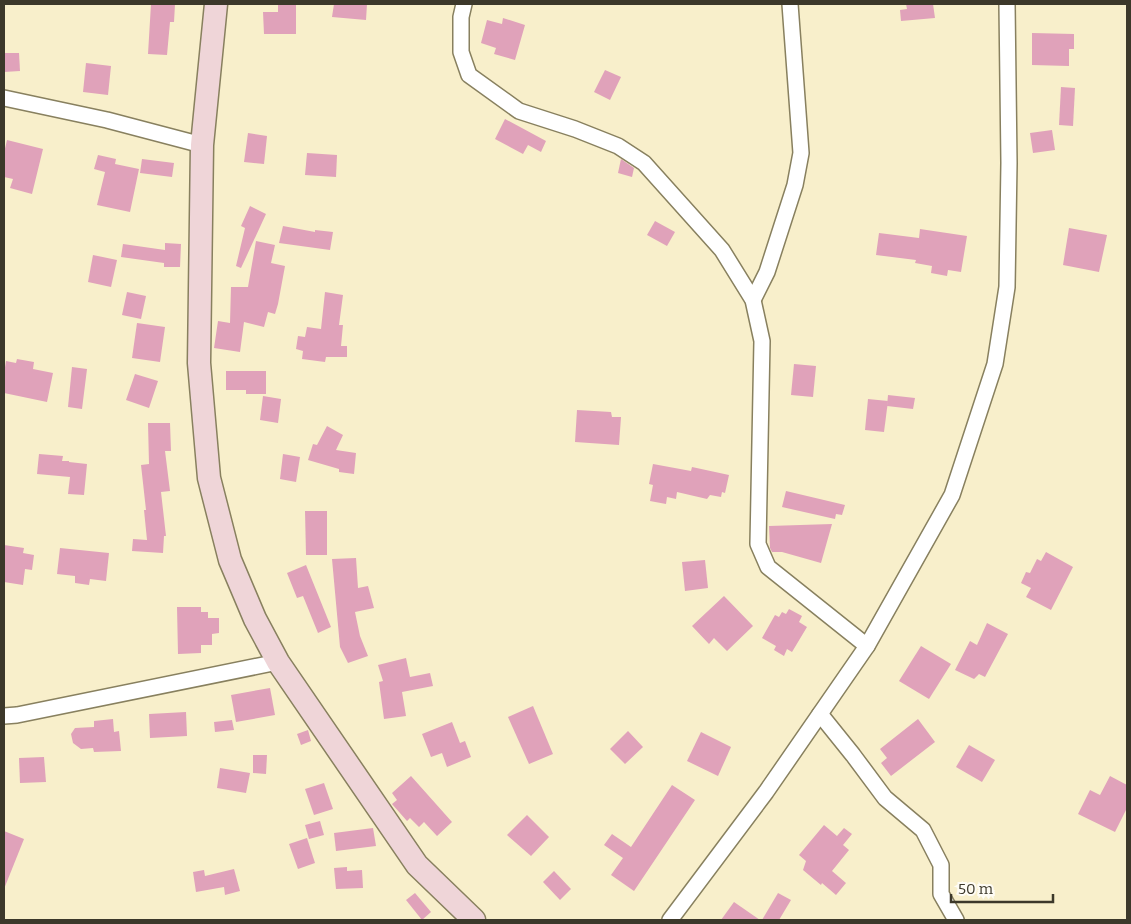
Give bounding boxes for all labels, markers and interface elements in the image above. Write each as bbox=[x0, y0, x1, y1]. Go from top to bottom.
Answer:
scale bar bbox=[951, 872, 1054, 904]
text: 50 m bbox=[958, 880, 994, 898]

